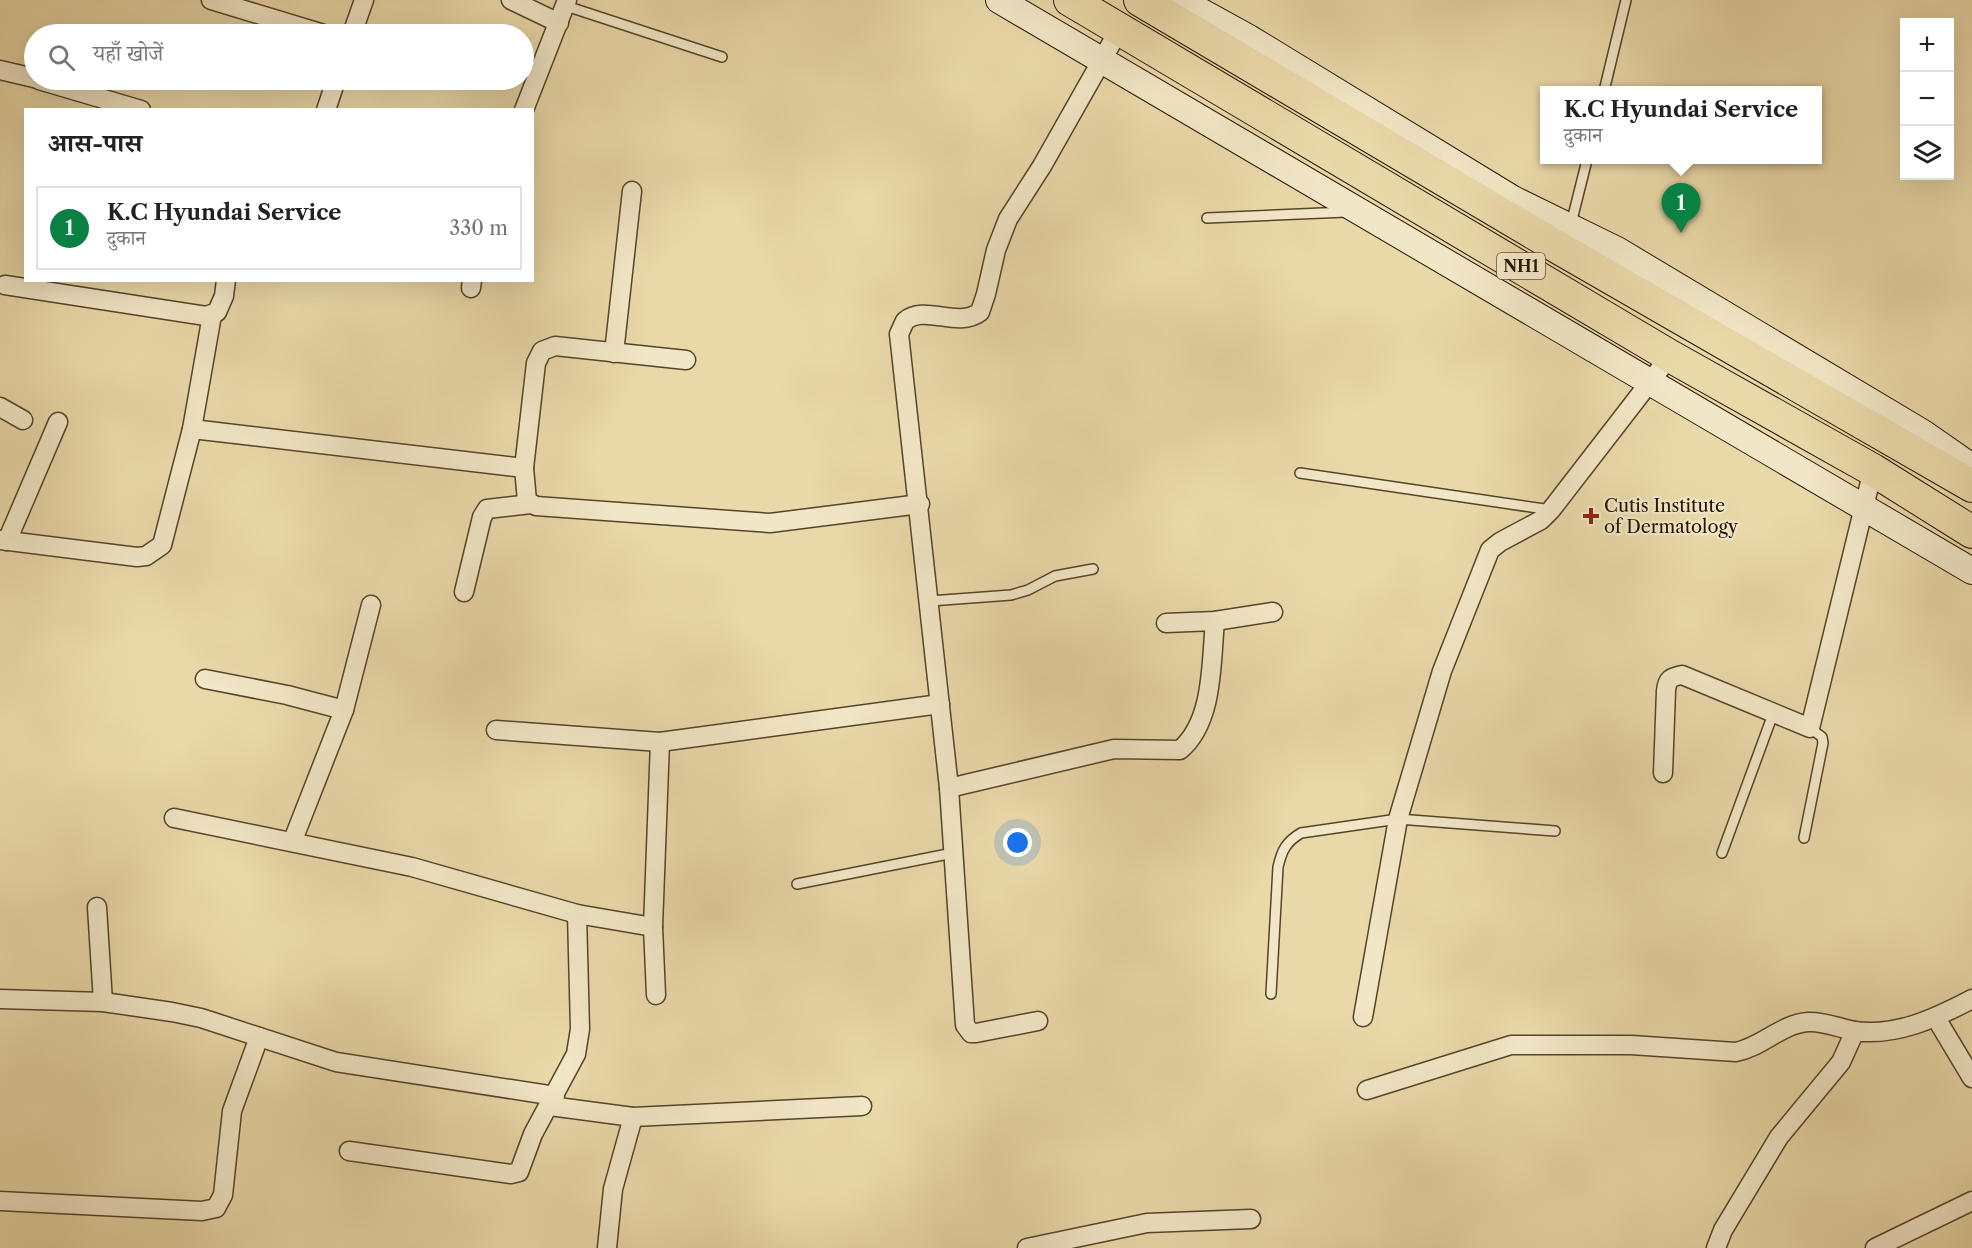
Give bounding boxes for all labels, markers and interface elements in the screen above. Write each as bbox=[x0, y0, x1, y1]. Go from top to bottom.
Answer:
map controls bbox=[1900, 18, 1954, 180]
button: + bbox=[1900, 18, 1954, 72]
search box bbox=[24, 24, 534, 90]
text: यहाँ खोजें bbox=[93, 40, 163, 67]
icon: search bbox=[45, 41, 78, 74]
button: − bbox=[1900, 72, 1954, 126]
popup bbox=[1540, 86, 1822, 164]
text: K.C Hyundai Service bbox=[1564, 96, 1798, 123]
text: दुकान bbox=[1564, 123, 1602, 147]
button: layers bbox=[1900, 126, 1954, 180]
text: आस-पास bbox=[48, 127, 142, 159]
pin: 1 bbox=[1662, 184, 1700, 233]
text: K.C Hyundai Service bbox=[107, 199, 341, 226]
text: 1 bbox=[65, 216, 74, 240]
text: 330 m bbox=[449, 216, 508, 240]
text: दुकान bbox=[107, 226, 146, 250]
road number: NH1 bbox=[1497, 253, 1545, 279]
place label: Cutis Institute of Dermatology bbox=[1604, 495, 1739, 538]
marker: Cutis Institute of Dermatology bbox=[1582, 507, 1600, 525]
your location bbox=[1003, 828, 1032, 857]

